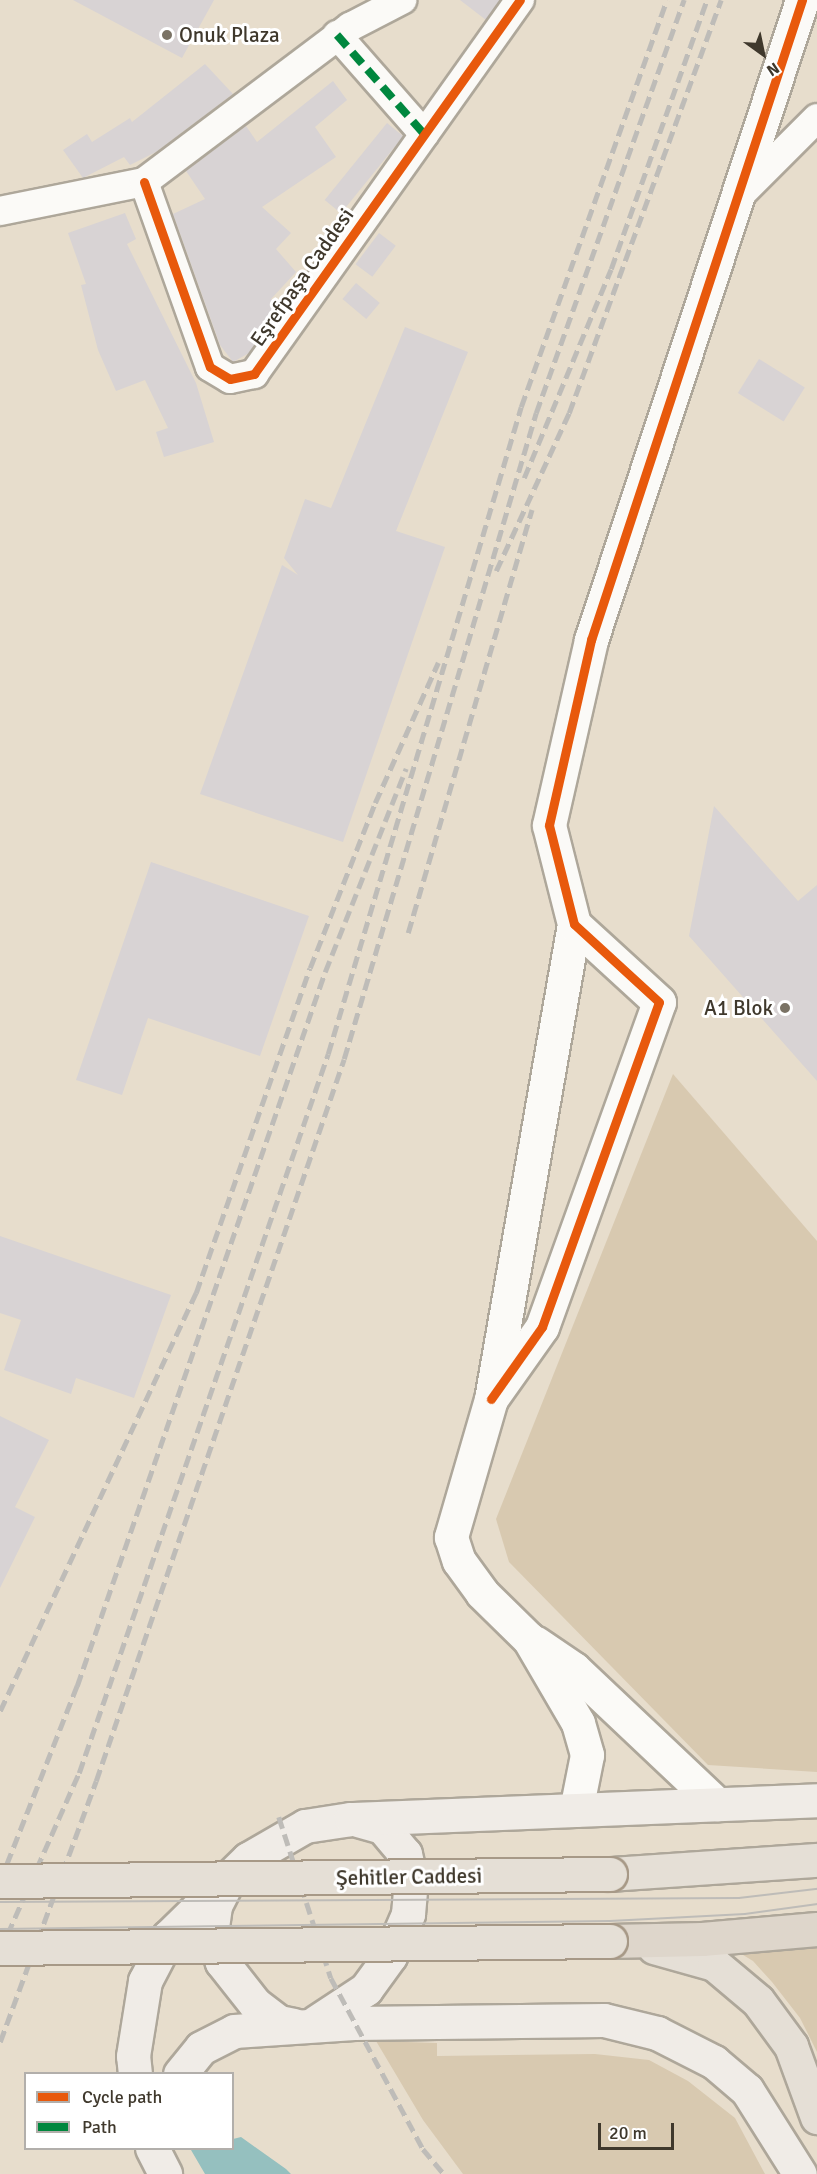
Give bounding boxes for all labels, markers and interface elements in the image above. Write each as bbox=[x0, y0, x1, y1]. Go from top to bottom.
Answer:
place label: Onuk Plaza bbox=[179, 22, 280, 48]
north arrow bbox=[733, 24, 793, 84]
marker: Onuk Plaza bbox=[160, 28, 174, 42]
text: N bbox=[763, 58, 783, 81]
street label: Eşrefpaşa Caddesi bbox=[245, 203, 359, 351]
place label: A1 Blok bbox=[704, 995, 773, 1021]
marker: A1 Blok bbox=[778, 1001, 792, 1015]
street label: Şehitler Caddesi bbox=[336, 1863, 482, 1891]
legend bbox=[24, 2072, 234, 2150]
text: Cycle path bbox=[82, 2086, 162, 2108]
scale bar bbox=[601, 2111, 678, 2149]
text: Path bbox=[82, 2116, 117, 2138]
text: 20 m bbox=[609, 2122, 647, 2144]

